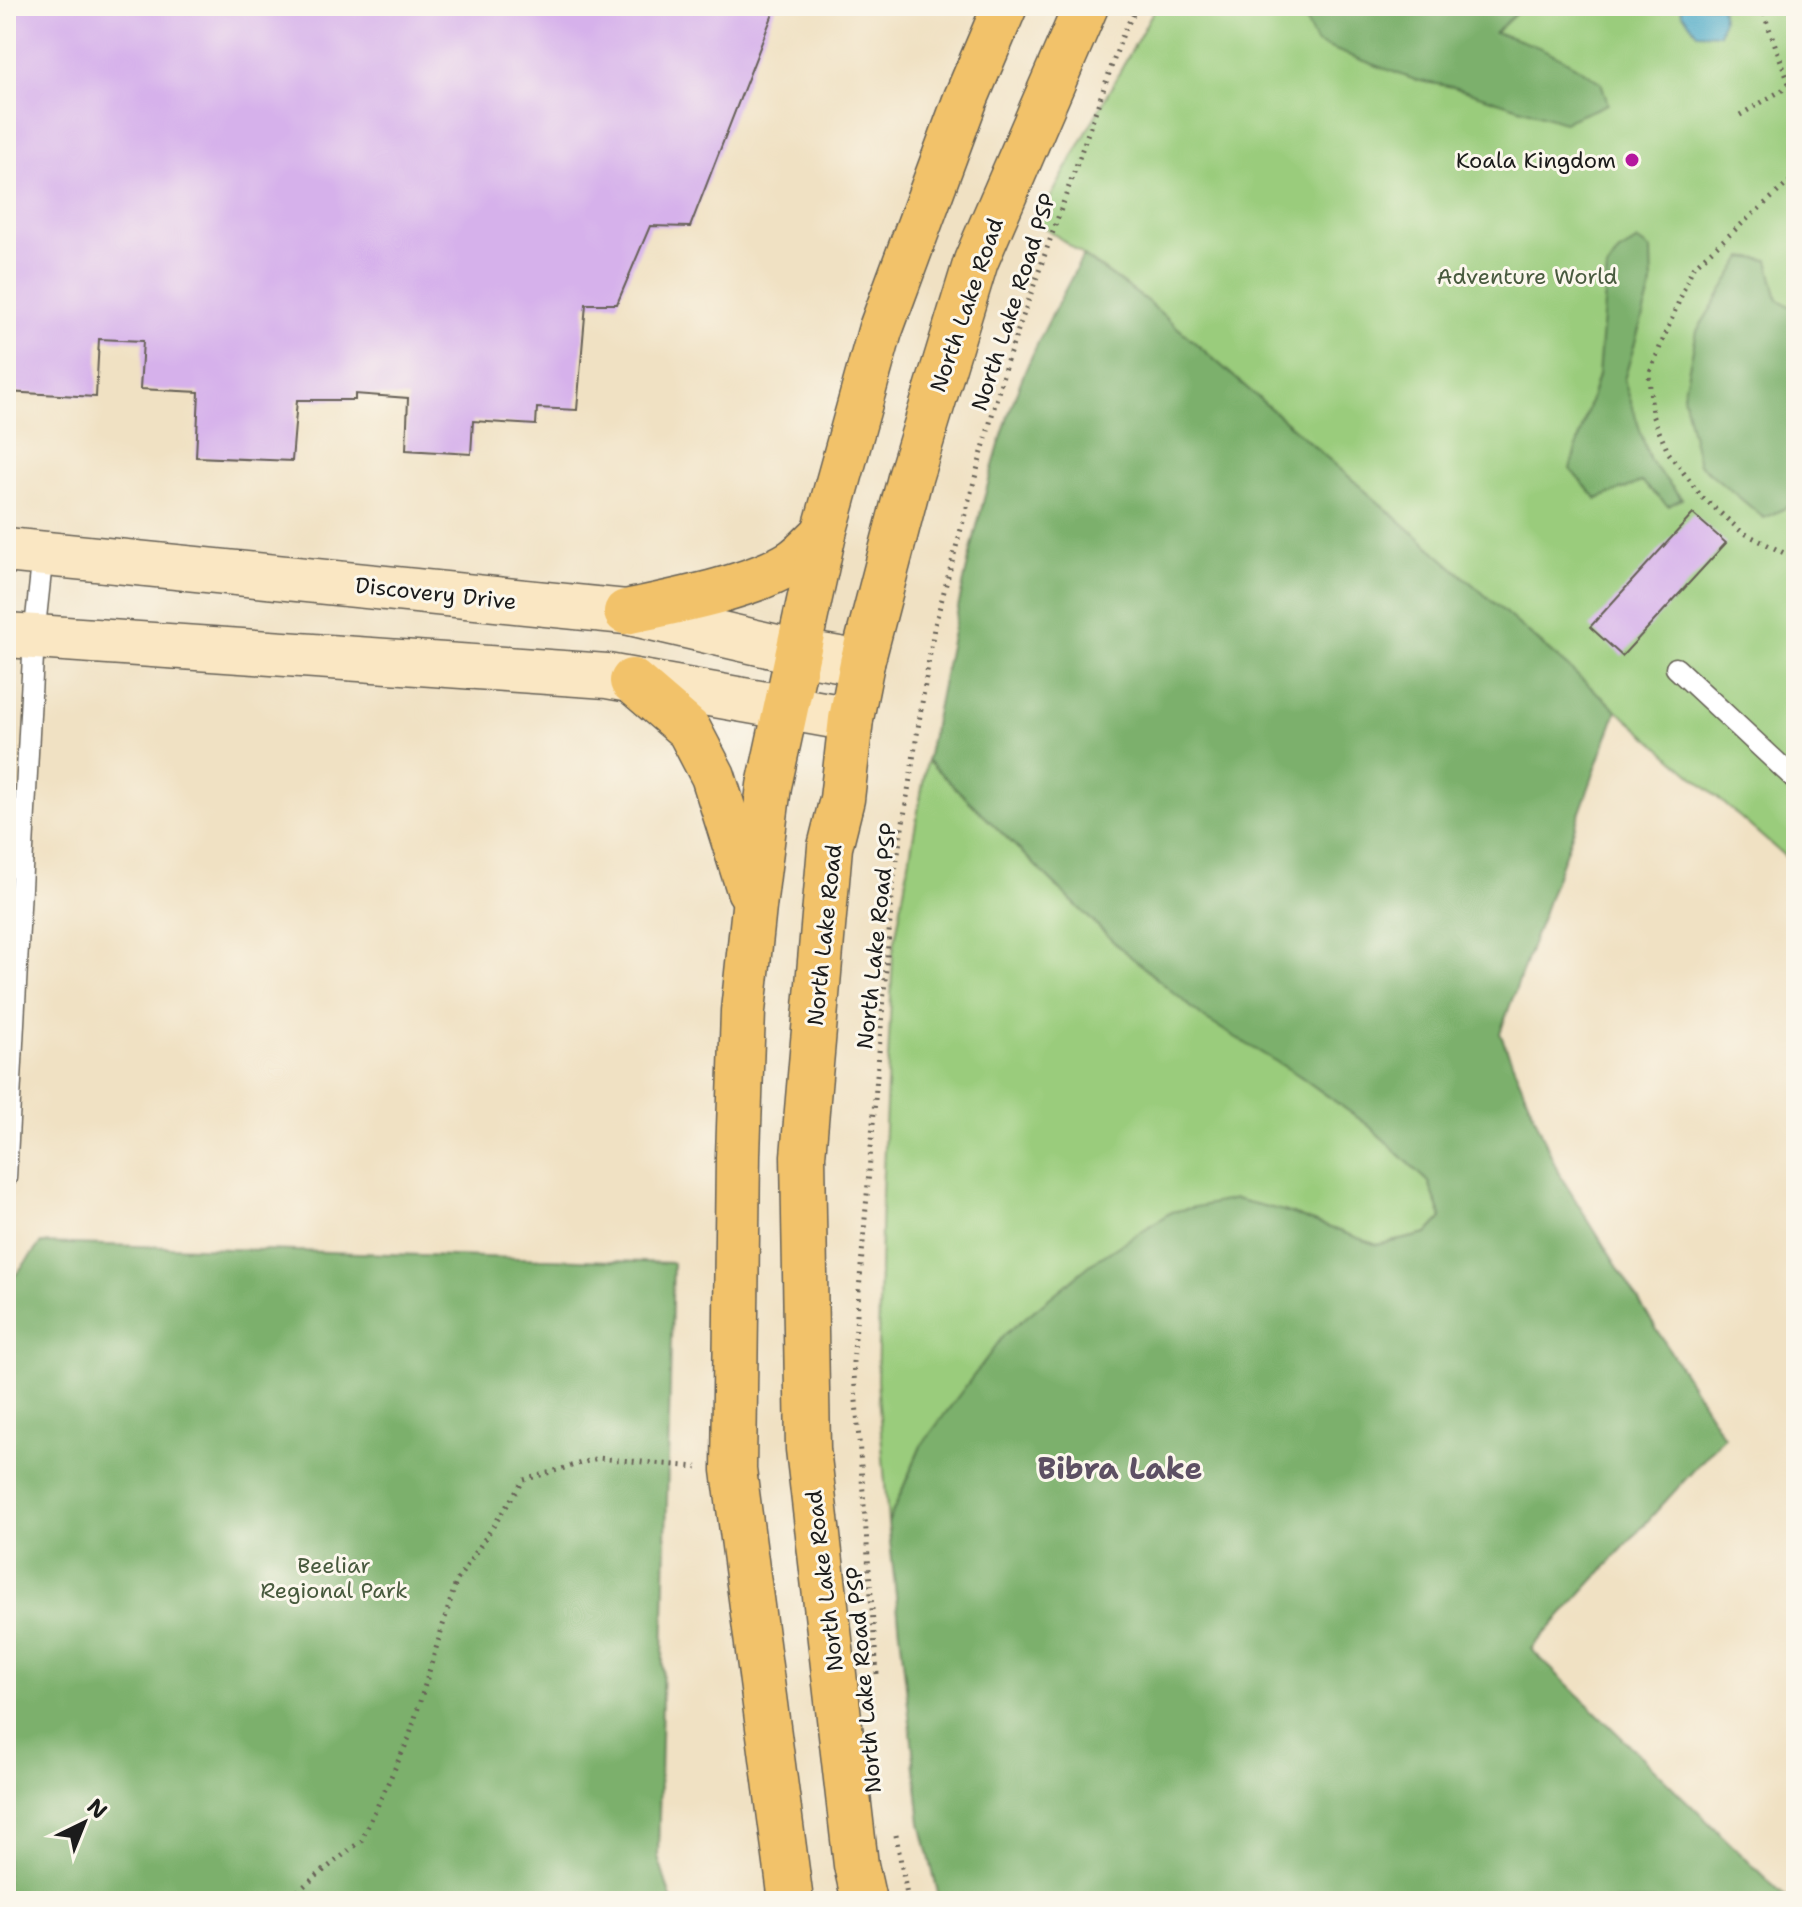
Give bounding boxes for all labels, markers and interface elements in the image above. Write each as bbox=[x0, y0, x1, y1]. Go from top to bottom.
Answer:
place label: Koala Kingdom bbox=[1456, 146, 1616, 175]
marker: Koala Kingdom bbox=[1623, 151, 1641, 169]
street label: North Lake Road PSP bbox=[965, 190, 1061, 414]
street label: North Lake Road bbox=[924, 214, 1008, 396]
park label: Adventure World bbox=[1437, 262, 1618, 291]
street label: Discovery Drive bbox=[354, 571, 518, 616]
street label: North Lake Road PSP bbox=[850, 821, 903, 1051]
street label: North Lake Road bbox=[801, 843, 848, 1027]
district label: Bibra Lake bbox=[1037, 1448, 1203, 1489]
street label: North Lake Road bbox=[799, 1489, 850, 1673]
park label: Beeliar Regional Park bbox=[260, 1551, 408, 1605]
street label: North Lake Road PSP bbox=[839, 1565, 888, 1794]
north arrow bbox=[44, 1783, 124, 1863]
text: N bbox=[81, 1792, 114, 1825]

